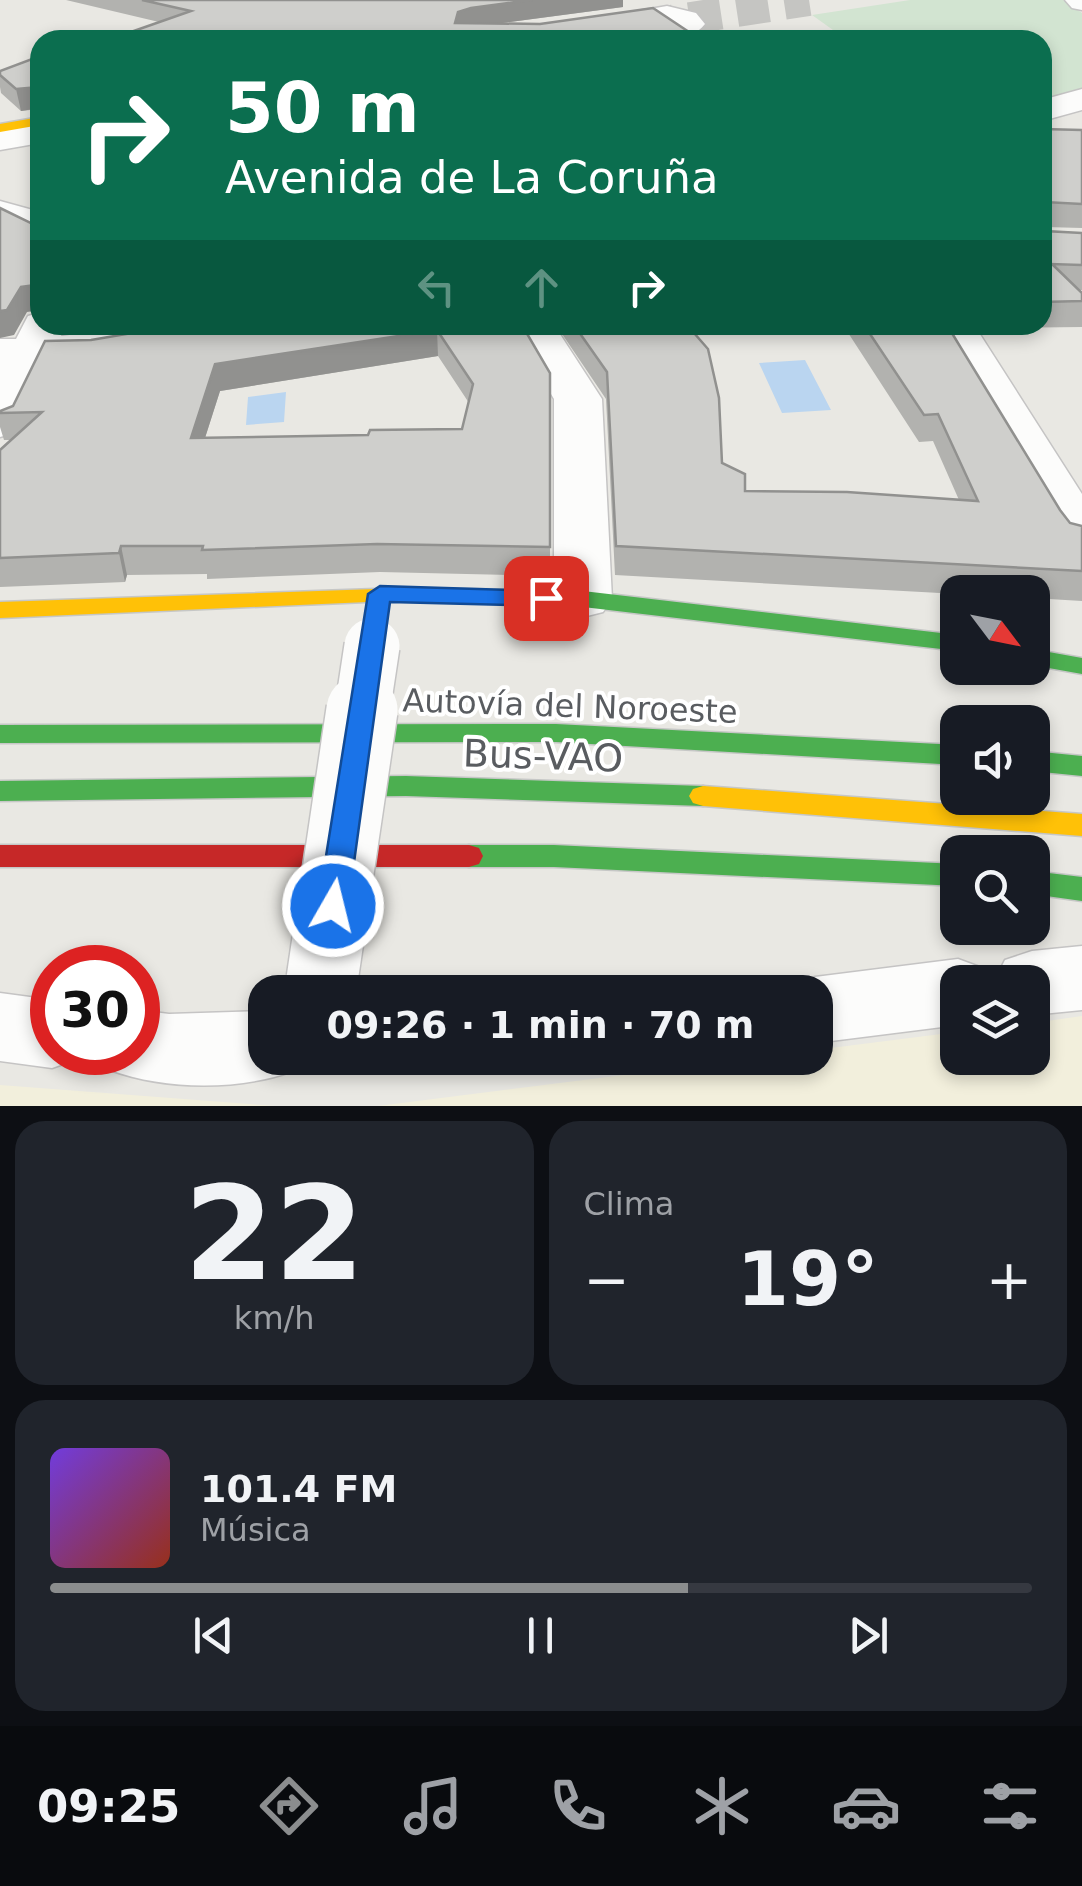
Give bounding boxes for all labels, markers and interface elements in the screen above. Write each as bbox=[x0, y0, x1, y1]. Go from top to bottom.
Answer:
text: 50 m bbox=[225, 67, 420, 149]
icon: right bbox=[60, 70, 190, 200]
text: Avenida de La Coruña bbox=[225, 151, 719, 204]
icon: left bbox=[409, 260, 464, 315]
icon: ahead bbox=[514, 260, 569, 315]
icon: right bbox=[619, 260, 674, 315]
pin bbox=[504, 556, 589, 641]
icon: arrive bbox=[519, 571, 574, 626]
north arrow bbox=[940, 575, 1050, 685]
map controls bbox=[940, 575, 1050, 1075]
street label: Autovía del Noroeste bbox=[402, 681, 738, 731]
button: sound bbox=[940, 705, 1050, 815]
street label: Bus-VAO bbox=[462, 731, 624, 781]
button: search bbox=[940, 835, 1050, 945]
position arrow bbox=[281, 854, 385, 958]
speed limit sign: 30 bbox=[30, 945, 160, 1075]
button: layers bbox=[940, 965, 1050, 1075]
text: 09:26 · 1 min · 70 m bbox=[327, 1003, 754, 1047]
text: 22 bbox=[184, 1158, 365, 1310]
text: Clima bbox=[584, 1185, 674, 1223]
text: 19° bbox=[737, 1235, 879, 1323]
text: − bbox=[584, 1248, 630, 1312]
text: + bbox=[986, 1248, 1032, 1312]
text: km/h bbox=[234, 1299, 315, 1337]
text: 101.4 FM bbox=[200, 1467, 397, 1511]
text: Música bbox=[200, 1511, 311, 1549]
icon: previous bbox=[186, 1608, 241, 1663]
icon: pause bbox=[513, 1608, 568, 1663]
icon: next bbox=[841, 1608, 896, 1663]
icon: directions bbox=[254, 1771, 324, 1841]
icon: music bbox=[398, 1771, 468, 1841]
icon: phone bbox=[543, 1771, 613, 1841]
icon: climate bbox=[687, 1771, 757, 1841]
icon: car bbox=[831, 1771, 901, 1841]
icon: filters bbox=[975, 1771, 1045, 1841]
text: 09:25 bbox=[37, 1780, 180, 1833]

